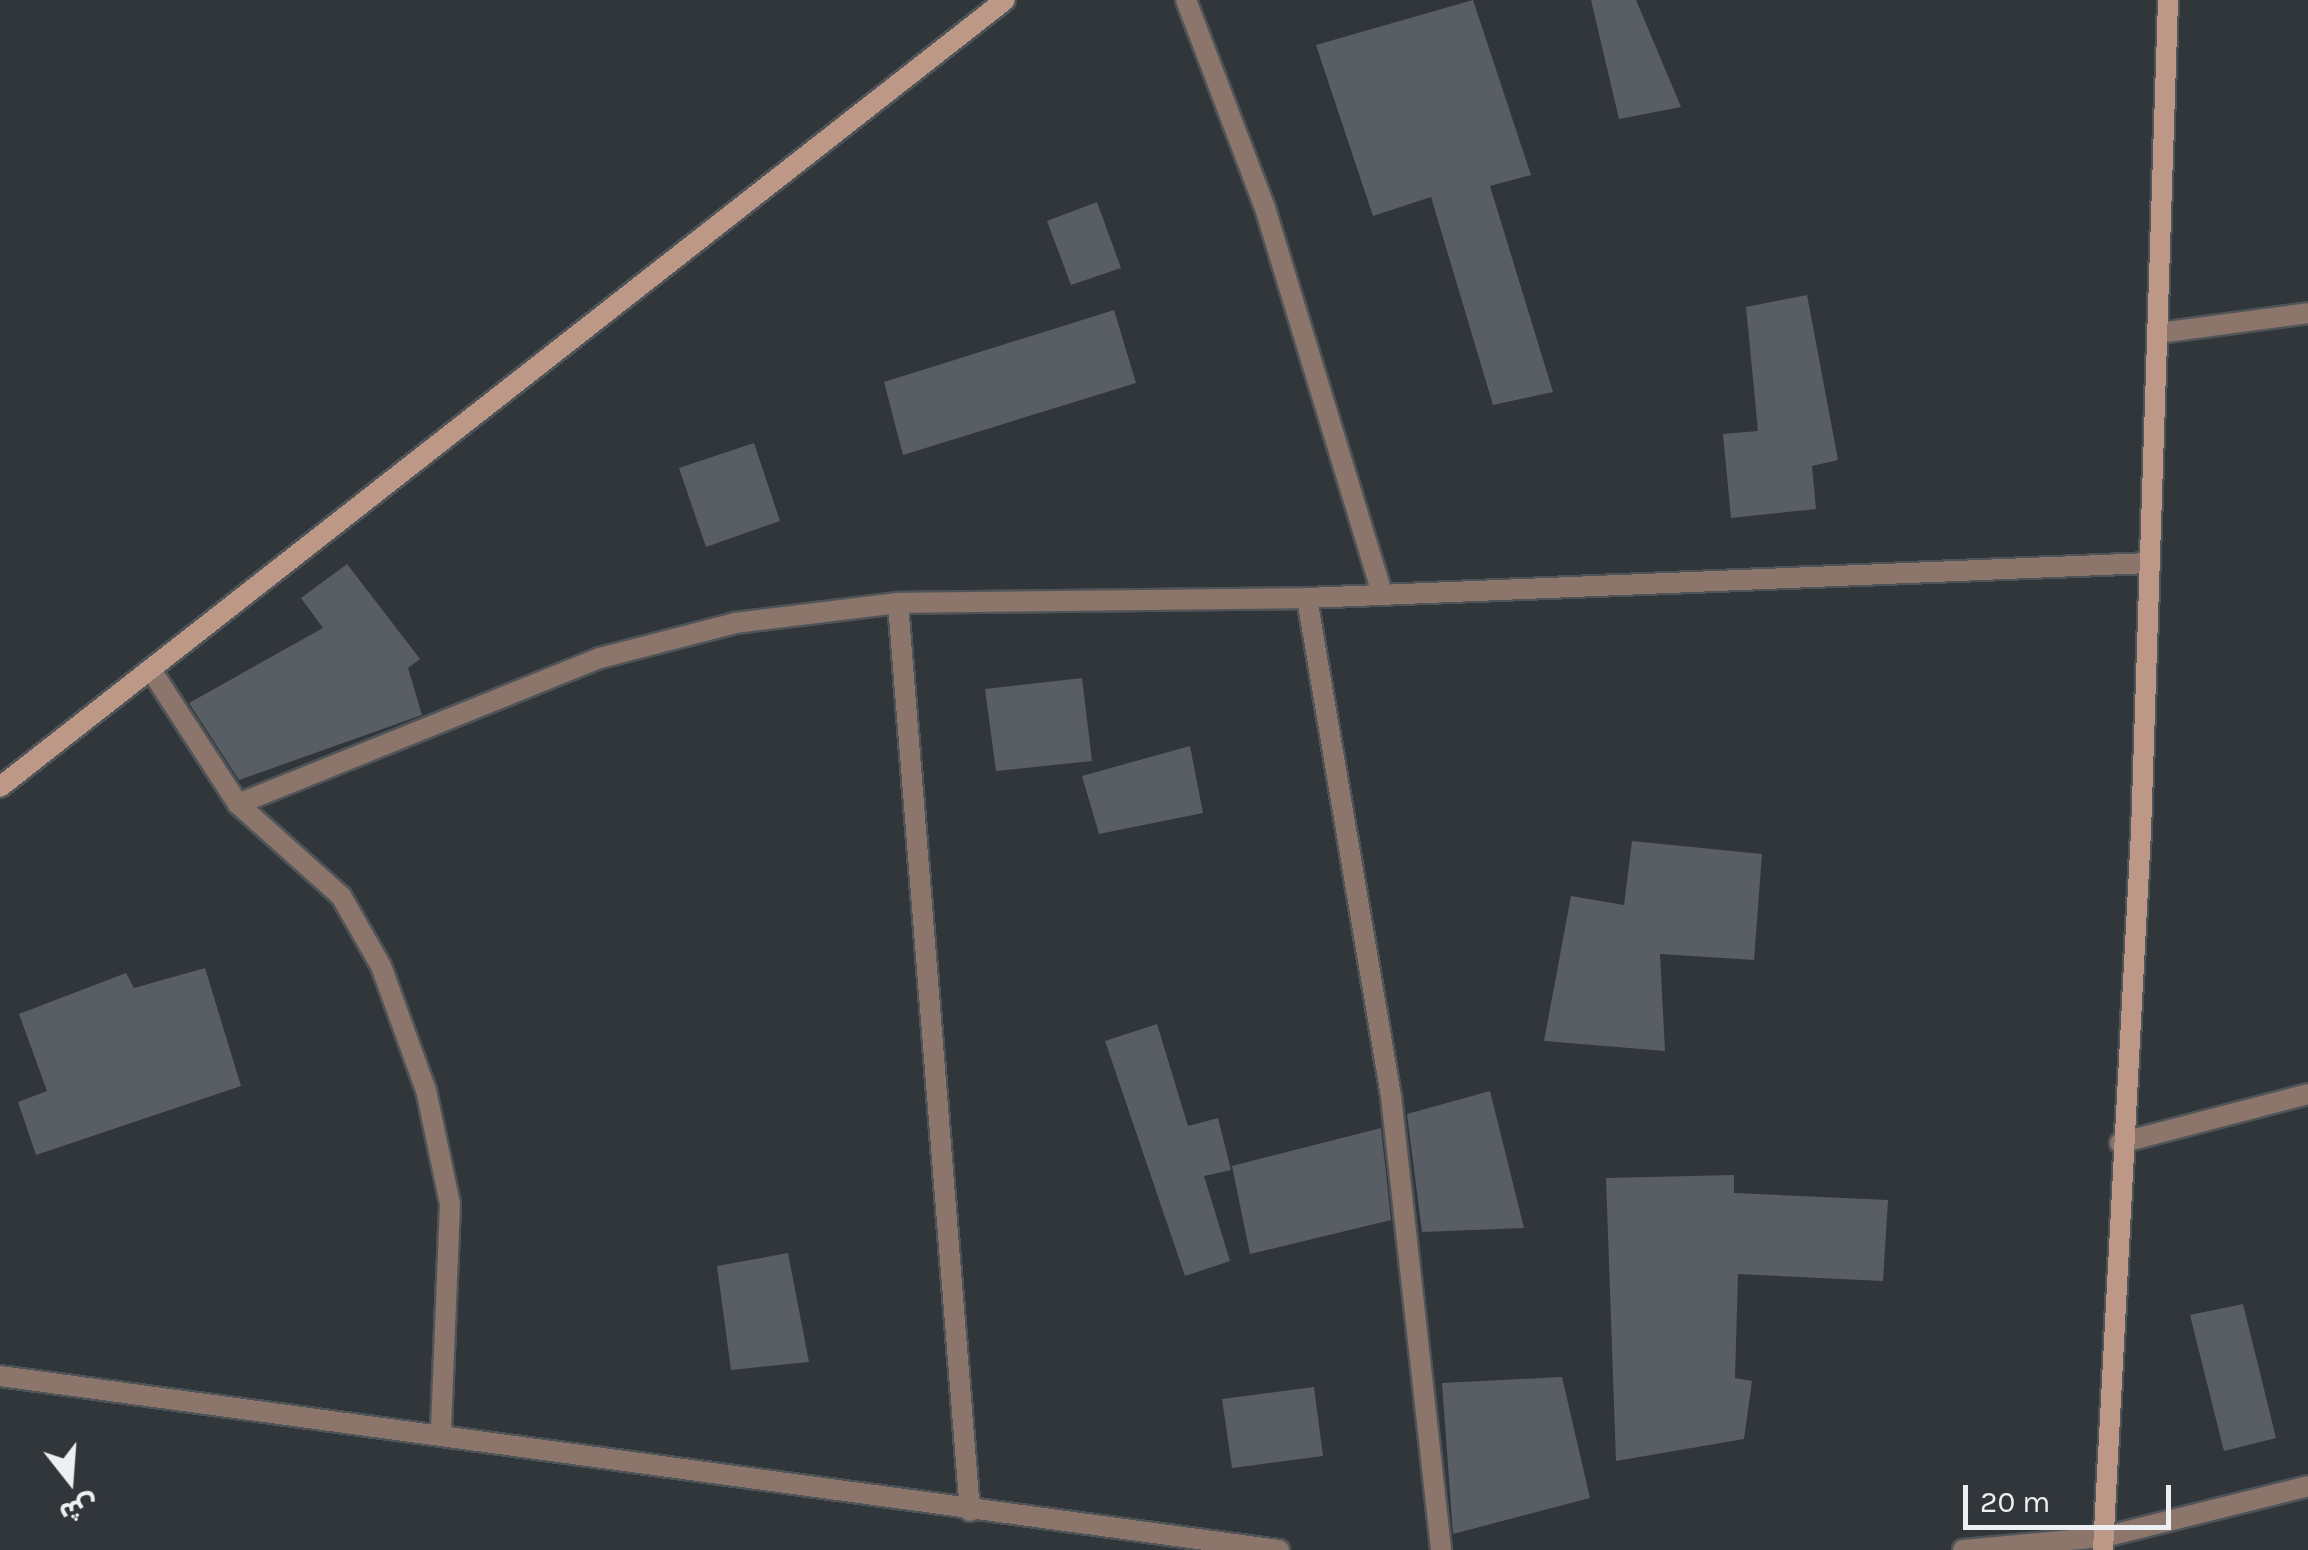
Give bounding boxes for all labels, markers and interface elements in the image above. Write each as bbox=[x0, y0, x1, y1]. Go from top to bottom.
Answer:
north arrow bbox=[20, 1430, 120, 1530]
scale bar bbox=[1968, 1465, 2176, 1527]
text: 20 m bbox=[1980, 1484, 2050, 1520]
text: ش bbox=[56, 1488, 102, 1531]

